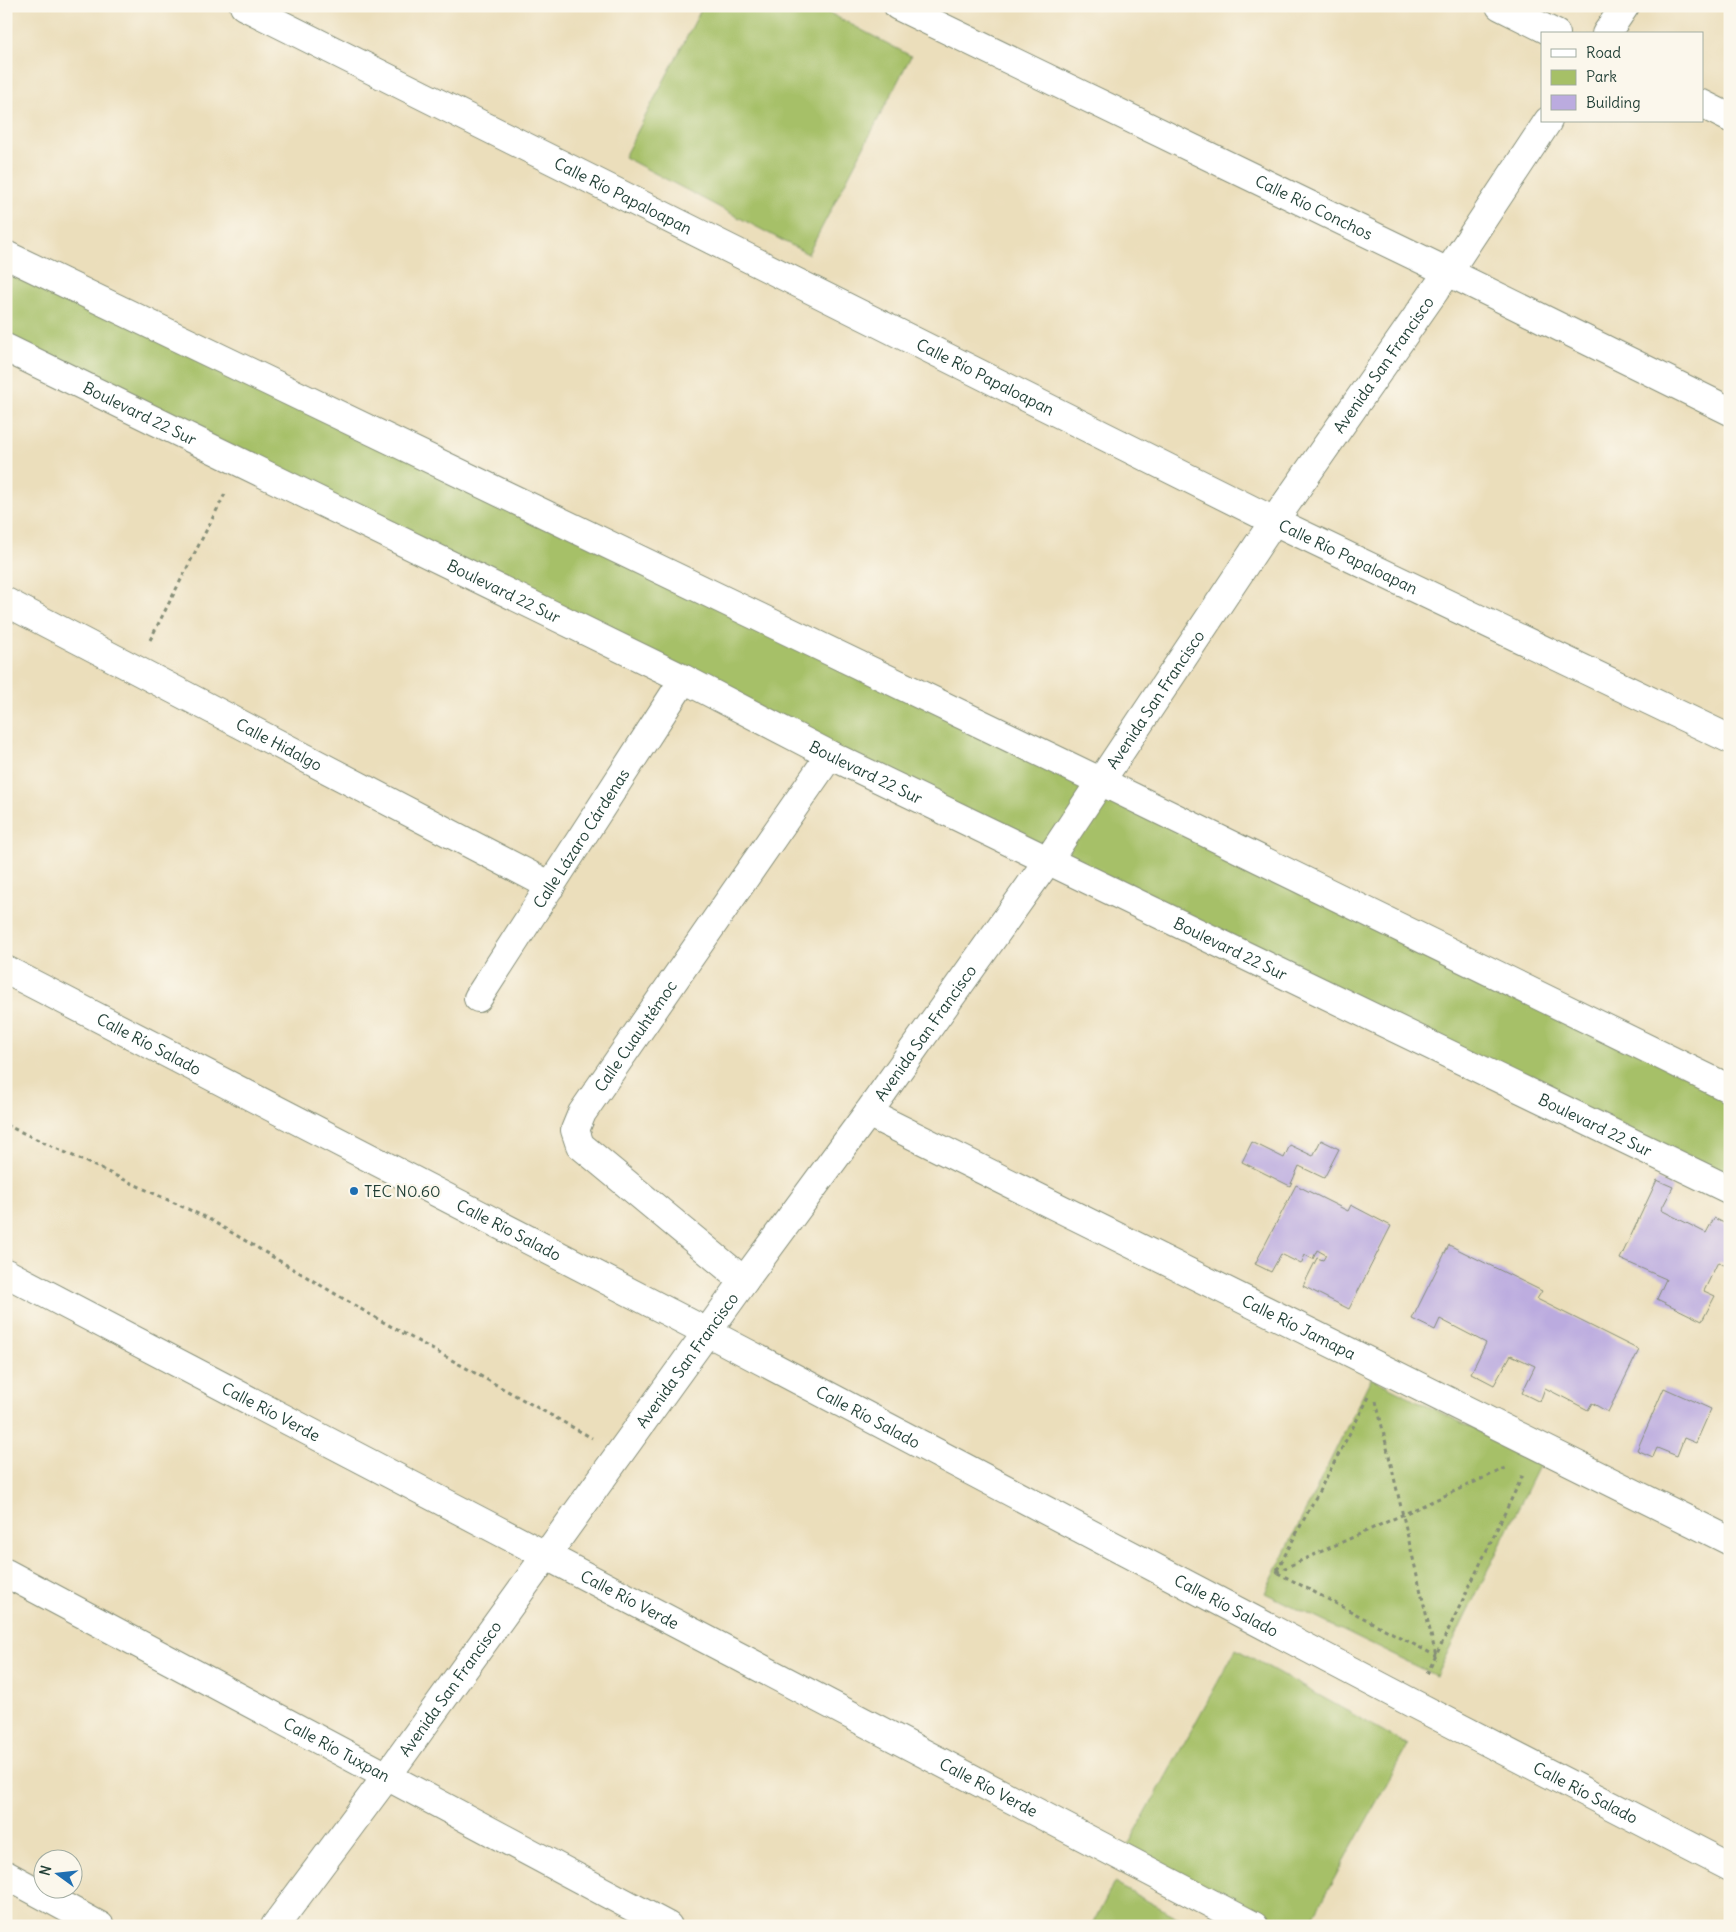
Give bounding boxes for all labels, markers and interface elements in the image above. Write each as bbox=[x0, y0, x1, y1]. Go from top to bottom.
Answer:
legend bbox=[1541, 32, 1704, 122]
text: Road bbox=[1586, 43, 1621, 62]
text: Park bbox=[1586, 67, 1617, 86]
text: Building bbox=[1586, 93, 1641, 112]
street label: Calle Río Papaloapan bbox=[551, 153, 696, 238]
street label: Calle Río Conchos bbox=[1252, 170, 1376, 244]
street label: Avenida San Francisco bbox=[1329, 292, 1438, 437]
street label: Calle Río Papaloapan bbox=[913, 334, 1058, 420]
street label: Boulevard 22 Sur bbox=[80, 377, 200, 450]
street label: Calle Río Papaloapan bbox=[1276, 515, 1421, 598]
street label: Boulevard 22 Sur bbox=[444, 555, 564, 627]
street label: Avenida San Francisco bbox=[1102, 626, 1209, 772]
street label: Calle Hidalgo bbox=[233, 714, 326, 775]
street label: Boulevard 22 Sur bbox=[806, 736, 926, 808]
street label: Calle Lázaro Cárdenas bbox=[529, 765, 634, 912]
street label: Boulevard 22 Sur bbox=[1171, 913, 1291, 985]
street label: Avenida San Francisco bbox=[870, 961, 980, 1104]
street label: Calle Cuauhtémoc bbox=[590, 976, 681, 1096]
street label: Calle Río Salado bbox=[93, 1009, 205, 1079]
street label: Boulevard 22 Sur bbox=[1535, 1089, 1656, 1161]
place label: TEC N0.60 bbox=[364, 1181, 441, 1201]
marker: TEC N0.60 bbox=[348, 1185, 360, 1197]
street label: Calle Río Salado bbox=[453, 1194, 565, 1265]
street label: Avenida San Francisco bbox=[631, 1288, 742, 1432]
street label: Calle Río Jamapa bbox=[1239, 1290, 1359, 1364]
street label: Calle Río Verde bbox=[218, 1378, 323, 1446]
street label: Calle Río Salado bbox=[813, 1381, 924, 1452]
street label: Calle Río Verde bbox=[577, 1565, 682, 1633]
street label: Calle Río Salado bbox=[1171, 1570, 1282, 1641]
street label: Avenida San Francisco bbox=[395, 1617, 506, 1760]
street label: Calle Río Tuxpan bbox=[280, 1713, 394, 1786]
street label: Calle Río Verde bbox=[936, 1753, 1041, 1821]
street label: Calle Río Salado bbox=[1530, 1757, 1641, 1828]
north arrow bbox=[32, 1850, 82, 1900]
text: N bbox=[35, 1864, 55, 1878]

